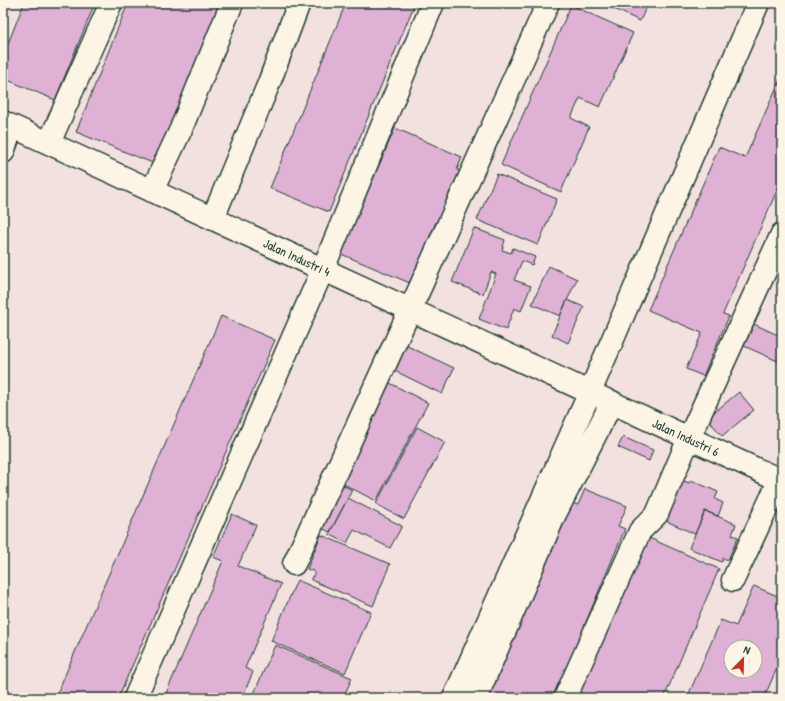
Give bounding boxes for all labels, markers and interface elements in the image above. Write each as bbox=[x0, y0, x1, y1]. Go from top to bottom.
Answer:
street label: Jalan Industri 4 bbox=[261, 234, 333, 280]
street label: Jalan Industri 6 bbox=[650, 414, 722, 460]
north arrow bbox=[723, 639, 763, 679]
text: N bbox=[741, 642, 752, 657]

